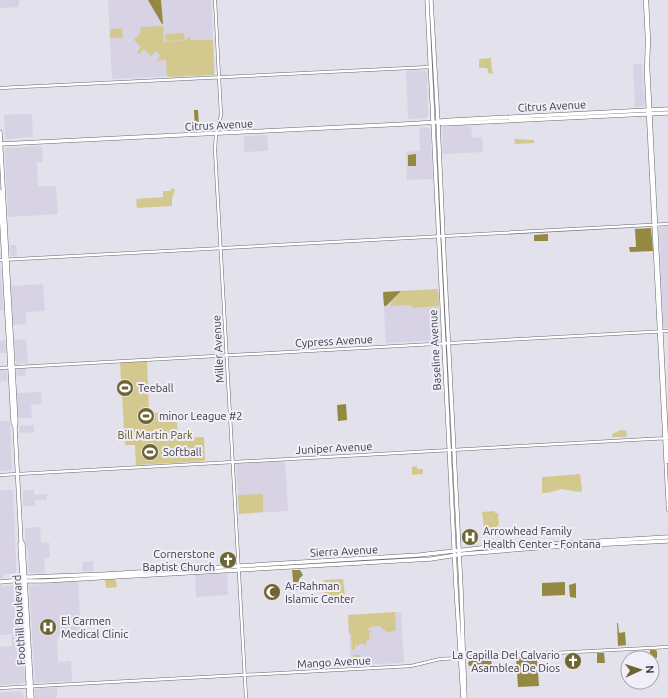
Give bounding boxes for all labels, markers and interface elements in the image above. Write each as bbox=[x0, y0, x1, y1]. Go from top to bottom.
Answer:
street label: Citrus Avenue bbox=[517, 98, 587, 114]
street label: Citrus Avenue bbox=[184, 117, 254, 133]
street label: Baseline Avenue bbox=[427, 309, 443, 391]
street label: Miller Avenue bbox=[210, 315, 226, 383]
street label: Cypress Avenue bbox=[295, 333, 373, 349]
sports icon: Teeball bbox=[115, 378, 135, 398]
place label: Teeball bbox=[138, 382, 174, 394]
sports icon: minor League #2 bbox=[136, 406, 156, 426]
place label: minor League #2 bbox=[159, 410, 243, 422]
park label: Bill Martin Park bbox=[118, 429, 193, 441]
street label: Juniper Avenue bbox=[295, 440, 373, 456]
sports icon: Softball bbox=[140, 442, 160, 462]
place label: Softball bbox=[163, 446, 202, 458]
place label: Arrowhead Family Health Center - Fontana bbox=[483, 525, 601, 550]
hospital icon: Arrowhead Family Health Center - Fontana bbox=[460, 527, 480, 547]
street label: Sierra Avenue bbox=[310, 543, 378, 559]
place label: Cornerstone Baptist Church bbox=[142, 548, 215, 573]
church icon: Cornerstone Baptist Church bbox=[218, 550, 238, 570]
street label: Foothill Boulevard bbox=[11, 575, 27, 665]
place label: Ar-Rahman Islamic Center bbox=[285, 580, 355, 605]
mosque icon: Ar-Rahman Islamic Center bbox=[262, 582, 282, 602]
place label: El Carmen Medical Clinic bbox=[61, 615, 128, 640]
hospital icon: El Carmen Medical Clinic bbox=[38, 617, 58, 637]
place label: La Capilla Del Calvario Asamblea De Dios bbox=[452, 649, 560, 674]
north arrow bbox=[620, 650, 660, 690]
church icon: La Capilla Del Calvario Asamblea De Dios bbox=[563, 651, 583, 671]
street label: Mango Avenue bbox=[297, 654, 371, 670]
text: N bbox=[644, 665, 656, 674]

